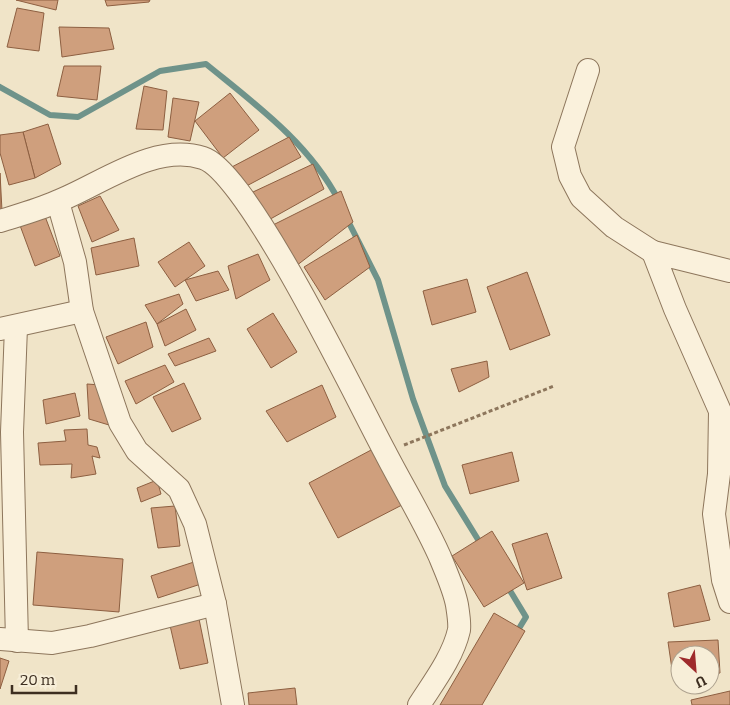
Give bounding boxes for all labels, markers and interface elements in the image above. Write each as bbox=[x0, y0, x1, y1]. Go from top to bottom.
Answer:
north arrow bbox=[670, 645, 720, 695]
scale bar bbox=[12, 662, 76, 694]
text: 20 m bbox=[20, 671, 56, 689]
text: U bbox=[692, 671, 709, 691]

